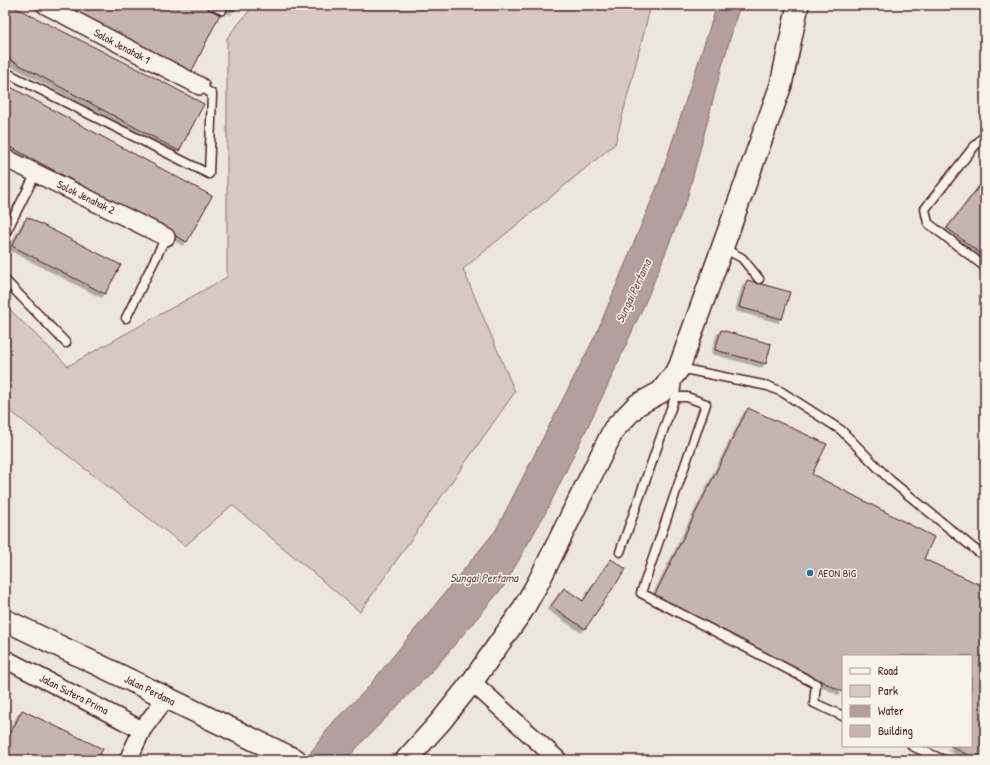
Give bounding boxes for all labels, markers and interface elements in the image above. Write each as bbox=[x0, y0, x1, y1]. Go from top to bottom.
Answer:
street label: Solok Jenahak 1 bbox=[91, 25, 153, 67]
street label: Solok Jenahak 2 bbox=[55, 177, 117, 217]
water label: Sungai Pertama bbox=[611, 255, 656, 325]
place label: AEON BiG bbox=[818, 566, 857, 580]
marker: AEON BiG bbox=[805, 568, 815, 578]
water label: Sungai Pertama bbox=[450, 569, 519, 586]
legend bbox=[842, 655, 972, 747]
text: Road bbox=[878, 662, 898, 679]
street label: Jalan Sutera Prima bbox=[37, 671, 111, 718]
street label: Jalan Perdana bbox=[122, 672, 178, 709]
text: Park bbox=[878, 682, 898, 699]
text: Water bbox=[878, 702, 904, 719]
text: Building bbox=[878, 722, 913, 739]

